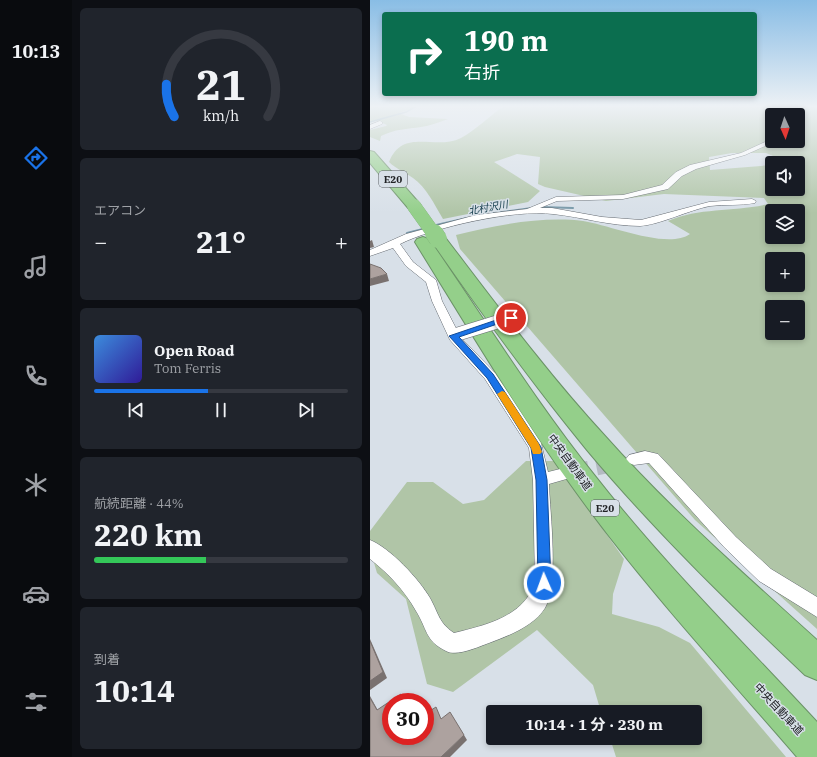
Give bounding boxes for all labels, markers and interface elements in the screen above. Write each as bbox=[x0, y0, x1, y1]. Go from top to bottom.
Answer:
text: 190 m bbox=[464, 22, 548, 59]
icon: right bbox=[398, 28, 450, 80]
text: 10:13 bbox=[12, 40, 60, 63]
text: 21 bbox=[196, 57, 246, 111]
text: 右折 bbox=[464, 61, 500, 84]
text: km/h bbox=[203, 105, 239, 124]
north arrow bbox=[765, 108, 805, 148]
map controls bbox=[765, 108, 805, 340]
icon: directions bbox=[22, 144, 50, 172]
button: sound bbox=[765, 156, 805, 196]
road number: E20 bbox=[379, 171, 407, 187]
water label: 北村沢川 bbox=[467, 197, 510, 217]
text: エアコン bbox=[94, 202, 146, 219]
button: layers bbox=[765, 204, 805, 244]
text: 21° bbox=[196, 222, 246, 261]
text: − bbox=[94, 227, 107, 256]
text: + bbox=[335, 227, 348, 256]
button: + bbox=[765, 252, 805, 292]
icon: music bbox=[22, 253, 50, 281]
button: − bbox=[765, 300, 805, 340]
pin bbox=[494, 301, 528, 335]
icon: arrive bbox=[500, 307, 522, 329]
text: Open Road bbox=[154, 341, 234, 360]
text: Tom Ferris bbox=[154, 360, 221, 377]
icon: phone bbox=[22, 362, 50, 390]
icon: previous bbox=[125, 399, 147, 421]
icon: pause bbox=[210, 399, 232, 421]
icon: next bbox=[295, 399, 317, 421]
street label: 中央自動車道 bbox=[545, 431, 595, 493]
icon: climate bbox=[22, 471, 50, 499]
text: 航続距離 · 44% bbox=[94, 495, 184, 512]
road number: E20 bbox=[591, 500, 619, 516]
text: 220 km bbox=[94, 515, 203, 554]
position arrow bbox=[523, 562, 565, 604]
icon: car bbox=[22, 580, 50, 608]
text: 到着 bbox=[94, 651, 120, 668]
text: 10:14 bbox=[94, 671, 175, 710]
street label: 中央自動車道 bbox=[751, 680, 807, 738]
icon: filters bbox=[22, 688, 50, 716]
speed limit sign: 30 bbox=[382, 693, 434, 745]
text: 10:14 · 1 分 · 230 m bbox=[525, 715, 663, 734]

